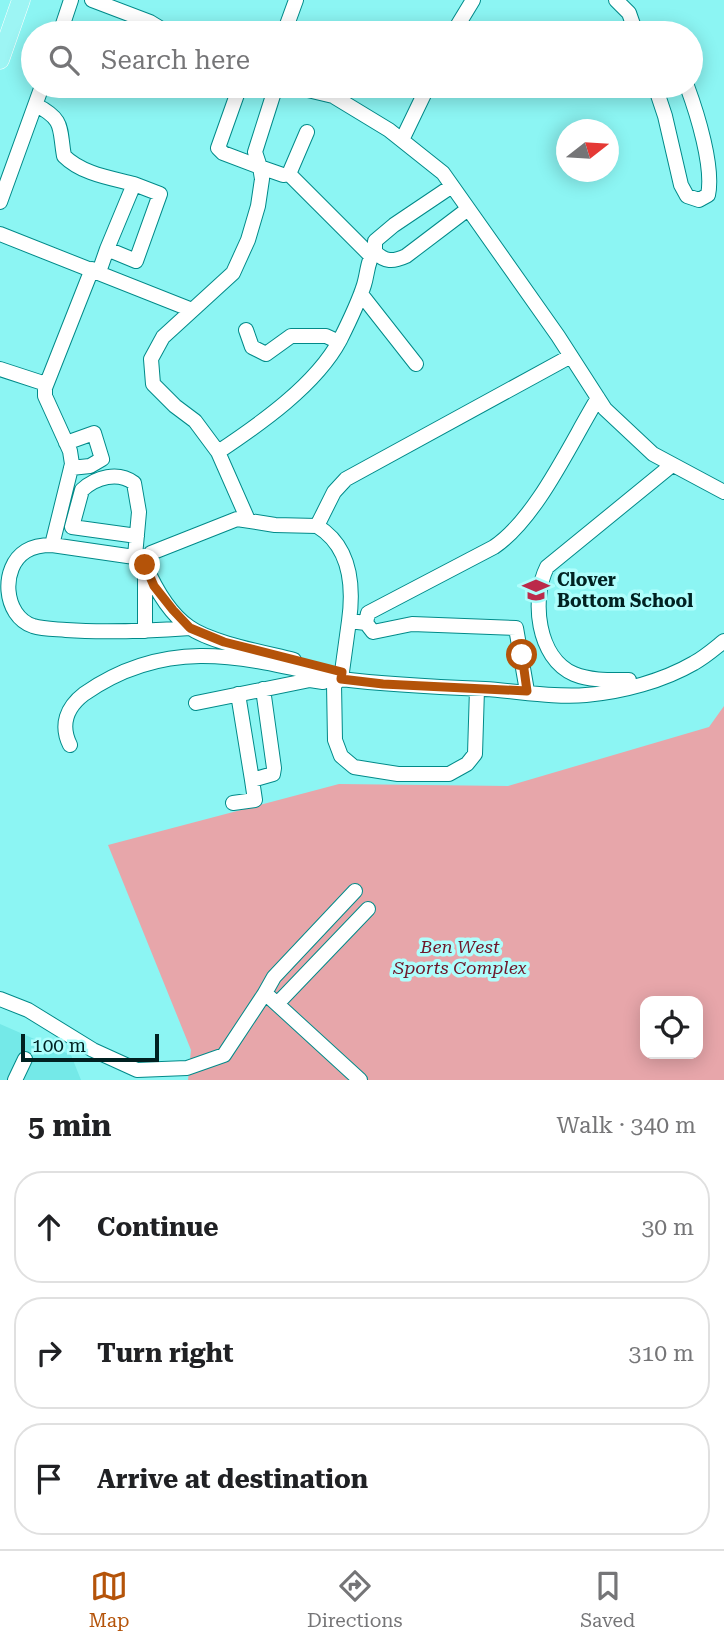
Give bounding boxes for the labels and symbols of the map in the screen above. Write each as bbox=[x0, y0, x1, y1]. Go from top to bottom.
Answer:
north arrow bbox=[556, 119, 619, 182]
route end bbox=[129, 549, 160, 580]
place label: Clover Bottom School bbox=[557, 569, 693, 611]
school or university icon: Clover Bottom School bbox=[521, 575, 551, 605]
route start bbox=[506, 639, 537, 670]
park label: Ben West Sports Complex bbox=[392, 936, 527, 978]
scale bar bbox=[21, 1031, 159, 1063]

